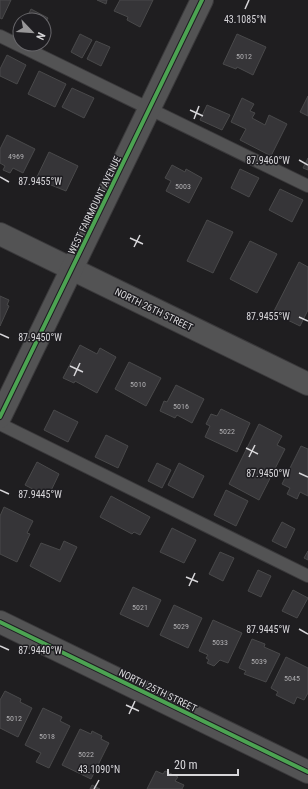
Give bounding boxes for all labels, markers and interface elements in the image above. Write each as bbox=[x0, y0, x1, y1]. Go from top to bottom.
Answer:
north arrow bbox=[12, 12, 52, 52]
text: 43.1085°N bbox=[224, 14, 266, 25]
text: N bbox=[33, 30, 48, 42]
house number: 5012 bbox=[236, 52, 252, 61]
house number: 4969 bbox=[8, 152, 24, 161]
street label: WEST FAIRMOUNT AVENUE bbox=[66, 154, 123, 256]
text: 87.9460°W bbox=[246, 155, 290, 166]
text: 87.9455°W bbox=[18, 176, 62, 187]
house number: 5003 bbox=[175, 182, 191, 191]
street label: NORTH 26TH STREET bbox=[113, 286, 195, 333]
text: 87.9455°W bbox=[246, 311, 290, 322]
text: 87.9450°W bbox=[18, 332, 62, 343]
house number: 5010 bbox=[130, 380, 146, 389]
house number: 5016 bbox=[173, 402, 189, 411]
house number: 5022 bbox=[219, 427, 235, 436]
text: 87.9450°W bbox=[246, 468, 290, 479]
text: 87.9445°W bbox=[18, 489, 62, 500]
house number: 5021 bbox=[132, 603, 148, 612]
house number: 5029 bbox=[173, 622, 189, 631]
text: 87.9445°W bbox=[246, 624, 290, 635]
house number: 5033 bbox=[212, 638, 228, 647]
text: 87.9440°W bbox=[18, 645, 62, 656]
house number: 5039 bbox=[251, 657, 267, 666]
street label: NORTH 25TH STREET bbox=[117, 667, 199, 714]
house number: 5045 bbox=[284, 674, 300, 683]
house number: 5012 bbox=[6, 714, 22, 723]
house number: 5018 bbox=[39, 732, 55, 741]
house number: 5022 bbox=[78, 750, 94, 759]
scale bar bbox=[168, 751, 238, 777]
text: 20 m bbox=[174, 758, 198, 772]
text: 43.1090°N bbox=[78, 764, 120, 775]

